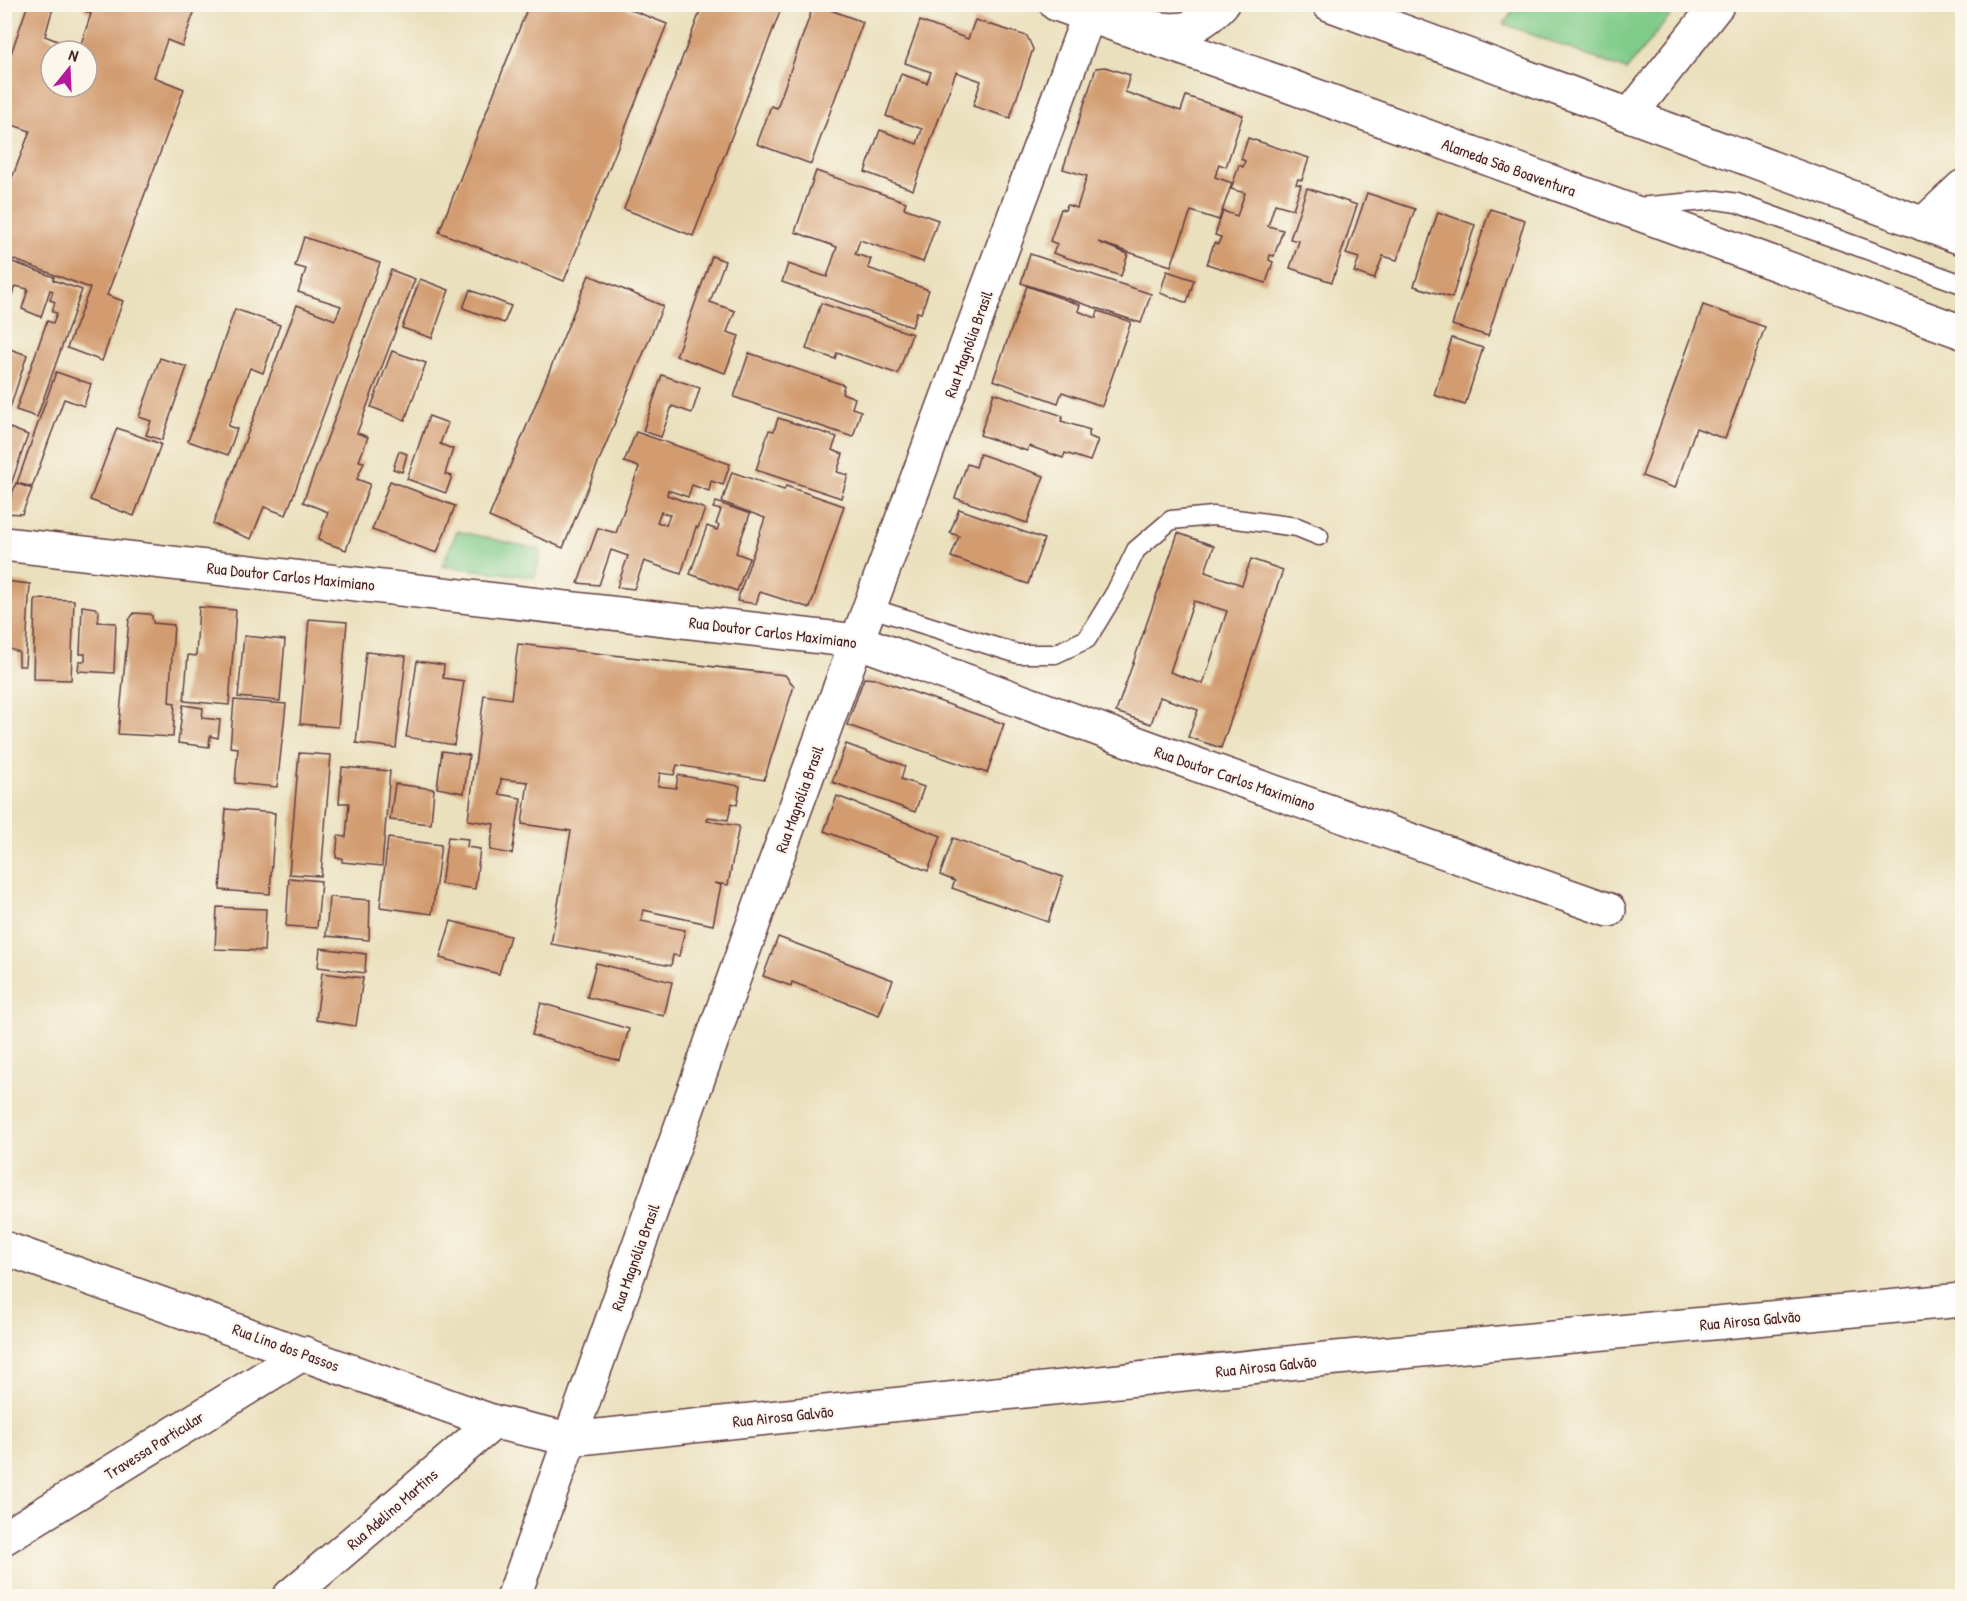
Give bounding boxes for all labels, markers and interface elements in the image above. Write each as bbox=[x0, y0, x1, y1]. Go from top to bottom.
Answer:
north arrow bbox=[39, 39, 99, 99]
text: N bbox=[66, 43, 82, 67]
street label: Alameda São Boaventura bbox=[1439, 133, 1579, 201]
street label: Rua Magnólia Brasil bbox=[938, 287, 998, 401]
street label: Rua Doutor Carlos Maximiano bbox=[206, 556, 377, 596]
street label: Rua Doutor Carlos Maximiano bbox=[688, 611, 859, 653]
street label: Rua Doutor Carlos Maximiano bbox=[1152, 740, 1319, 816]
street label: Rua Magnólia Brasil bbox=[769, 742, 829, 856]
street label: Rua Magnólia Brasil bbox=[605, 1200, 665, 1314]
street label: Rua Airosa Galvão bbox=[1699, 1305, 1802, 1335]
street label: Rua Lino dos Passos bbox=[230, 1318, 342, 1376]
street label: Rua Airosa Galvão bbox=[1215, 1350, 1318, 1382]
street label: Rua Airosa Galvão bbox=[732, 1400, 835, 1432]
street label: Travessa Particular bbox=[100, 1406, 208, 1484]
street label: Rua Adelino Martins bbox=[342, 1463, 442, 1555]

